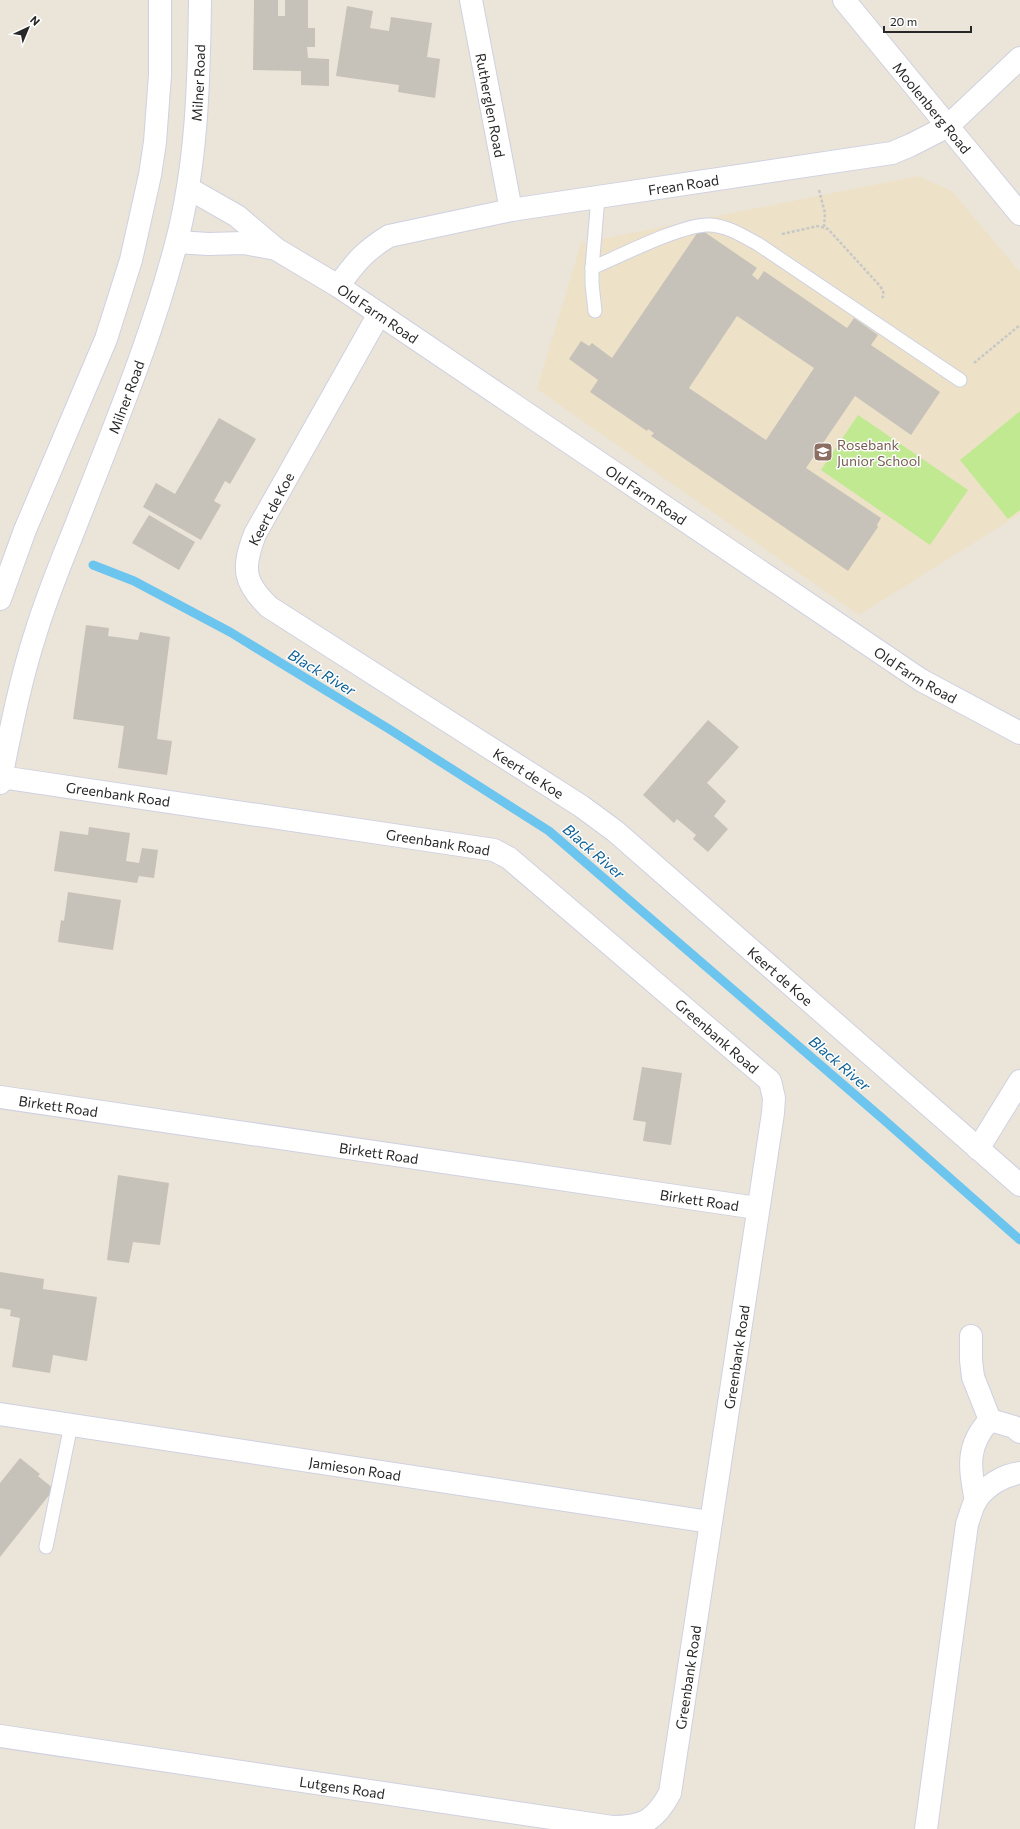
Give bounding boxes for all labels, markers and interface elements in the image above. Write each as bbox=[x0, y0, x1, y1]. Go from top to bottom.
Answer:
north arrow bbox=[8, 8, 48, 48]
scale bar bbox=[884, 8, 971, 34]
text: N bbox=[28, 13, 43, 28]
text: 20 m bbox=[890, 14, 917, 28]
street label: Milner Road bbox=[187, 44, 208, 122]
street label: Rutherglen Road bbox=[473, 52, 509, 159]
street label: Moolenberg Road bbox=[890, 58, 975, 157]
street label: Frean Road bbox=[647, 171, 720, 198]
street label: Old Farm Road bbox=[334, 280, 422, 346]
street label: Milner Road bbox=[104, 358, 147, 436]
place label: Rosebank Junior School bbox=[837, 436, 921, 469]
school or university icon: Rosebank Junior School bbox=[812, 441, 834, 463]
street label: Old Farm Road bbox=[603, 461, 690, 528]
street label: Keert de Koe bbox=[245, 469, 297, 549]
street label: Old Farm Road bbox=[871, 642, 960, 706]
water label: Black River bbox=[285, 645, 360, 700]
street label: Keert de Koe bbox=[490, 744, 567, 802]
street label: Greenbank Road bbox=[65, 778, 171, 810]
water label: Black River bbox=[560, 820, 629, 883]
street label: Greenbank Road bbox=[385, 825, 491, 859]
street label: Keert de Koe bbox=[745, 943, 817, 1009]
street label: Greenbank Road bbox=[672, 995, 762, 1077]
water label: Black River bbox=[806, 1032, 875, 1095]
street label: Birkett Road bbox=[18, 1091, 99, 1120]
street label: Birkett Road bbox=[338, 1138, 420, 1167]
street label: Birkett Road bbox=[659, 1185, 740, 1214]
street label: Greenbank Road bbox=[720, 1304, 752, 1410]
street label: Jamieson Road bbox=[308, 1453, 402, 1483]
street label: Greenbank Road bbox=[671, 1624, 704, 1731]
street label: Lutgens Road bbox=[298, 1772, 386, 1802]

